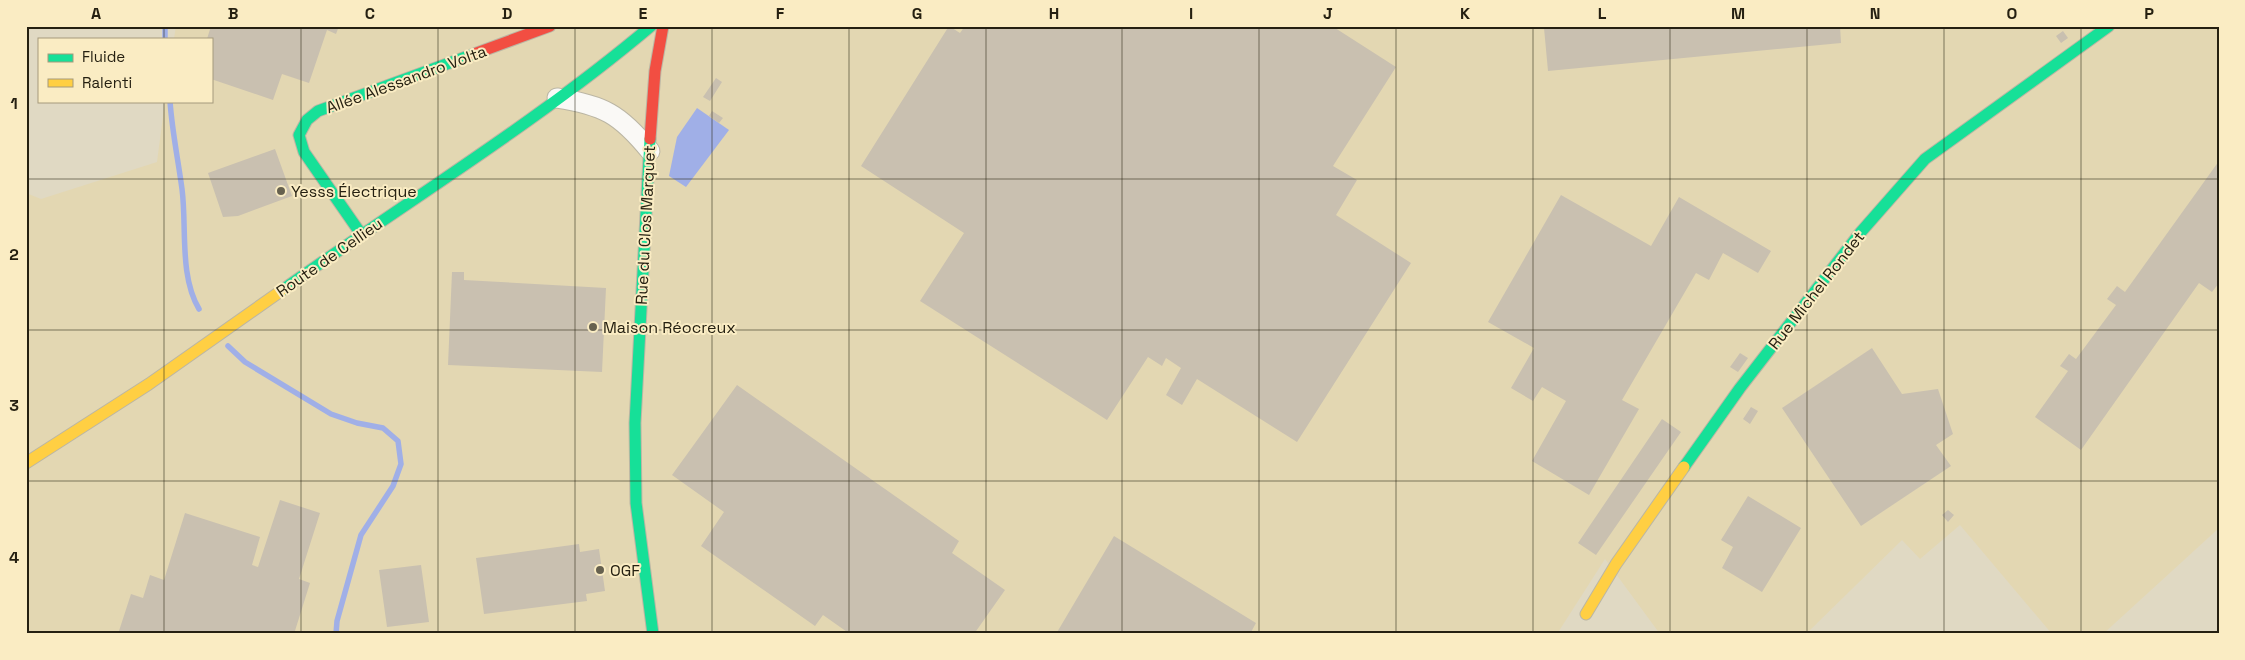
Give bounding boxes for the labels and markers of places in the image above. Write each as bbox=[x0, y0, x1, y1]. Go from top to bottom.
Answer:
place label: Yesss Électrique bbox=[291, 181, 417, 202]
marker: Yesss Électrique bbox=[275, 185, 287, 197]
place label: Maison Réocreux bbox=[603, 317, 736, 338]
marker: Maison Réocreux bbox=[587, 321, 599, 333]
place label: OGF bbox=[610, 560, 640, 581]
marker: OGF bbox=[594, 564, 606, 576]

